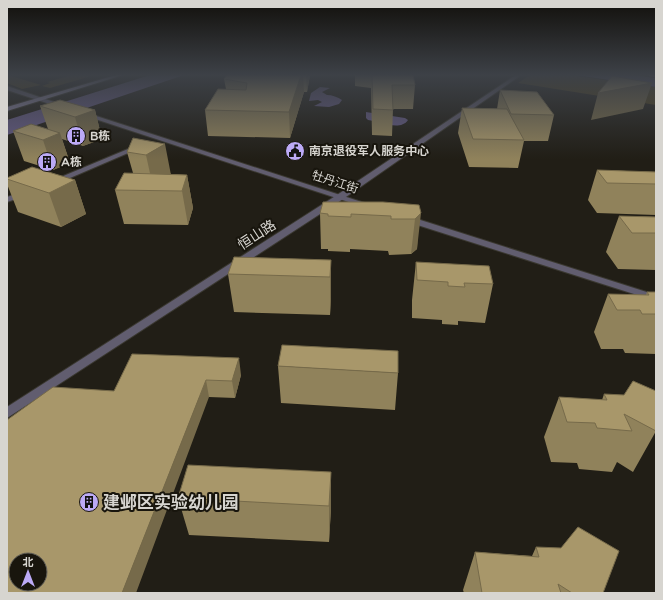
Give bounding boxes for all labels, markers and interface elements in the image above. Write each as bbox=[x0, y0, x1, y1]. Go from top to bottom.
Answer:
building icon: B栋 bbox=[65, 125, 87, 147]
place label: B栋 bbox=[90, 129, 110, 143]
public building icon: 南京退役军人服务中心 bbox=[284, 140, 306, 162]
place label: 南京退役军人服务中心 bbox=[309, 144, 429, 158]
building icon: A栋 bbox=[36, 151, 58, 173]
place label: A栋 bbox=[61, 155, 82, 169]
street label: 牡丹江街 bbox=[310, 168, 360, 196]
street label: 恒山路 bbox=[235, 216, 279, 254]
building icon: 建邺区实验幼儿园 bbox=[78, 491, 100, 513]
place label: 建邺区实验幼儿园 bbox=[103, 492, 239, 513]
north arrow bbox=[8, 552, 48, 592]
text: 北 bbox=[23, 556, 34, 569]

